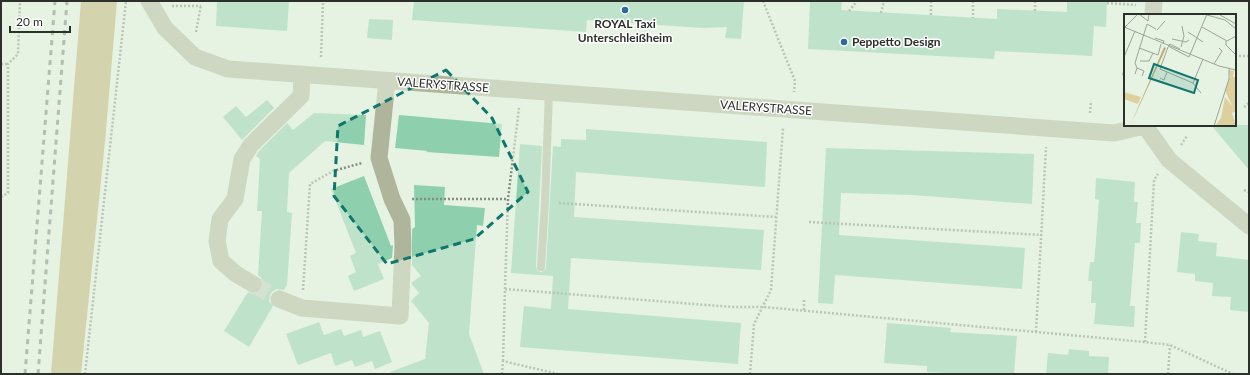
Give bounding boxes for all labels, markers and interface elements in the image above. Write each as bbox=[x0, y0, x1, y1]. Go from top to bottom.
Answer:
marker: ROYAL Taxi Unterschleißheim bbox=[620, 5, 630, 15]
scale bar bbox=[10, 8, 70, 34]
text: 20 m bbox=[16, 14, 43, 29]
inset map bbox=[1124, 14, 1236, 126]
place label: ROYAL Taxi Unterschleißheim bbox=[578, 16, 672, 45]
place label: Peppetto Design bbox=[852, 34, 941, 49]
marker: Peppetto Design bbox=[839, 37, 849, 47]
street label: VALERYSTRASSE bbox=[396, 74, 490, 95]
street label: VALERYSTRASSE bbox=[719, 97, 813, 118]

